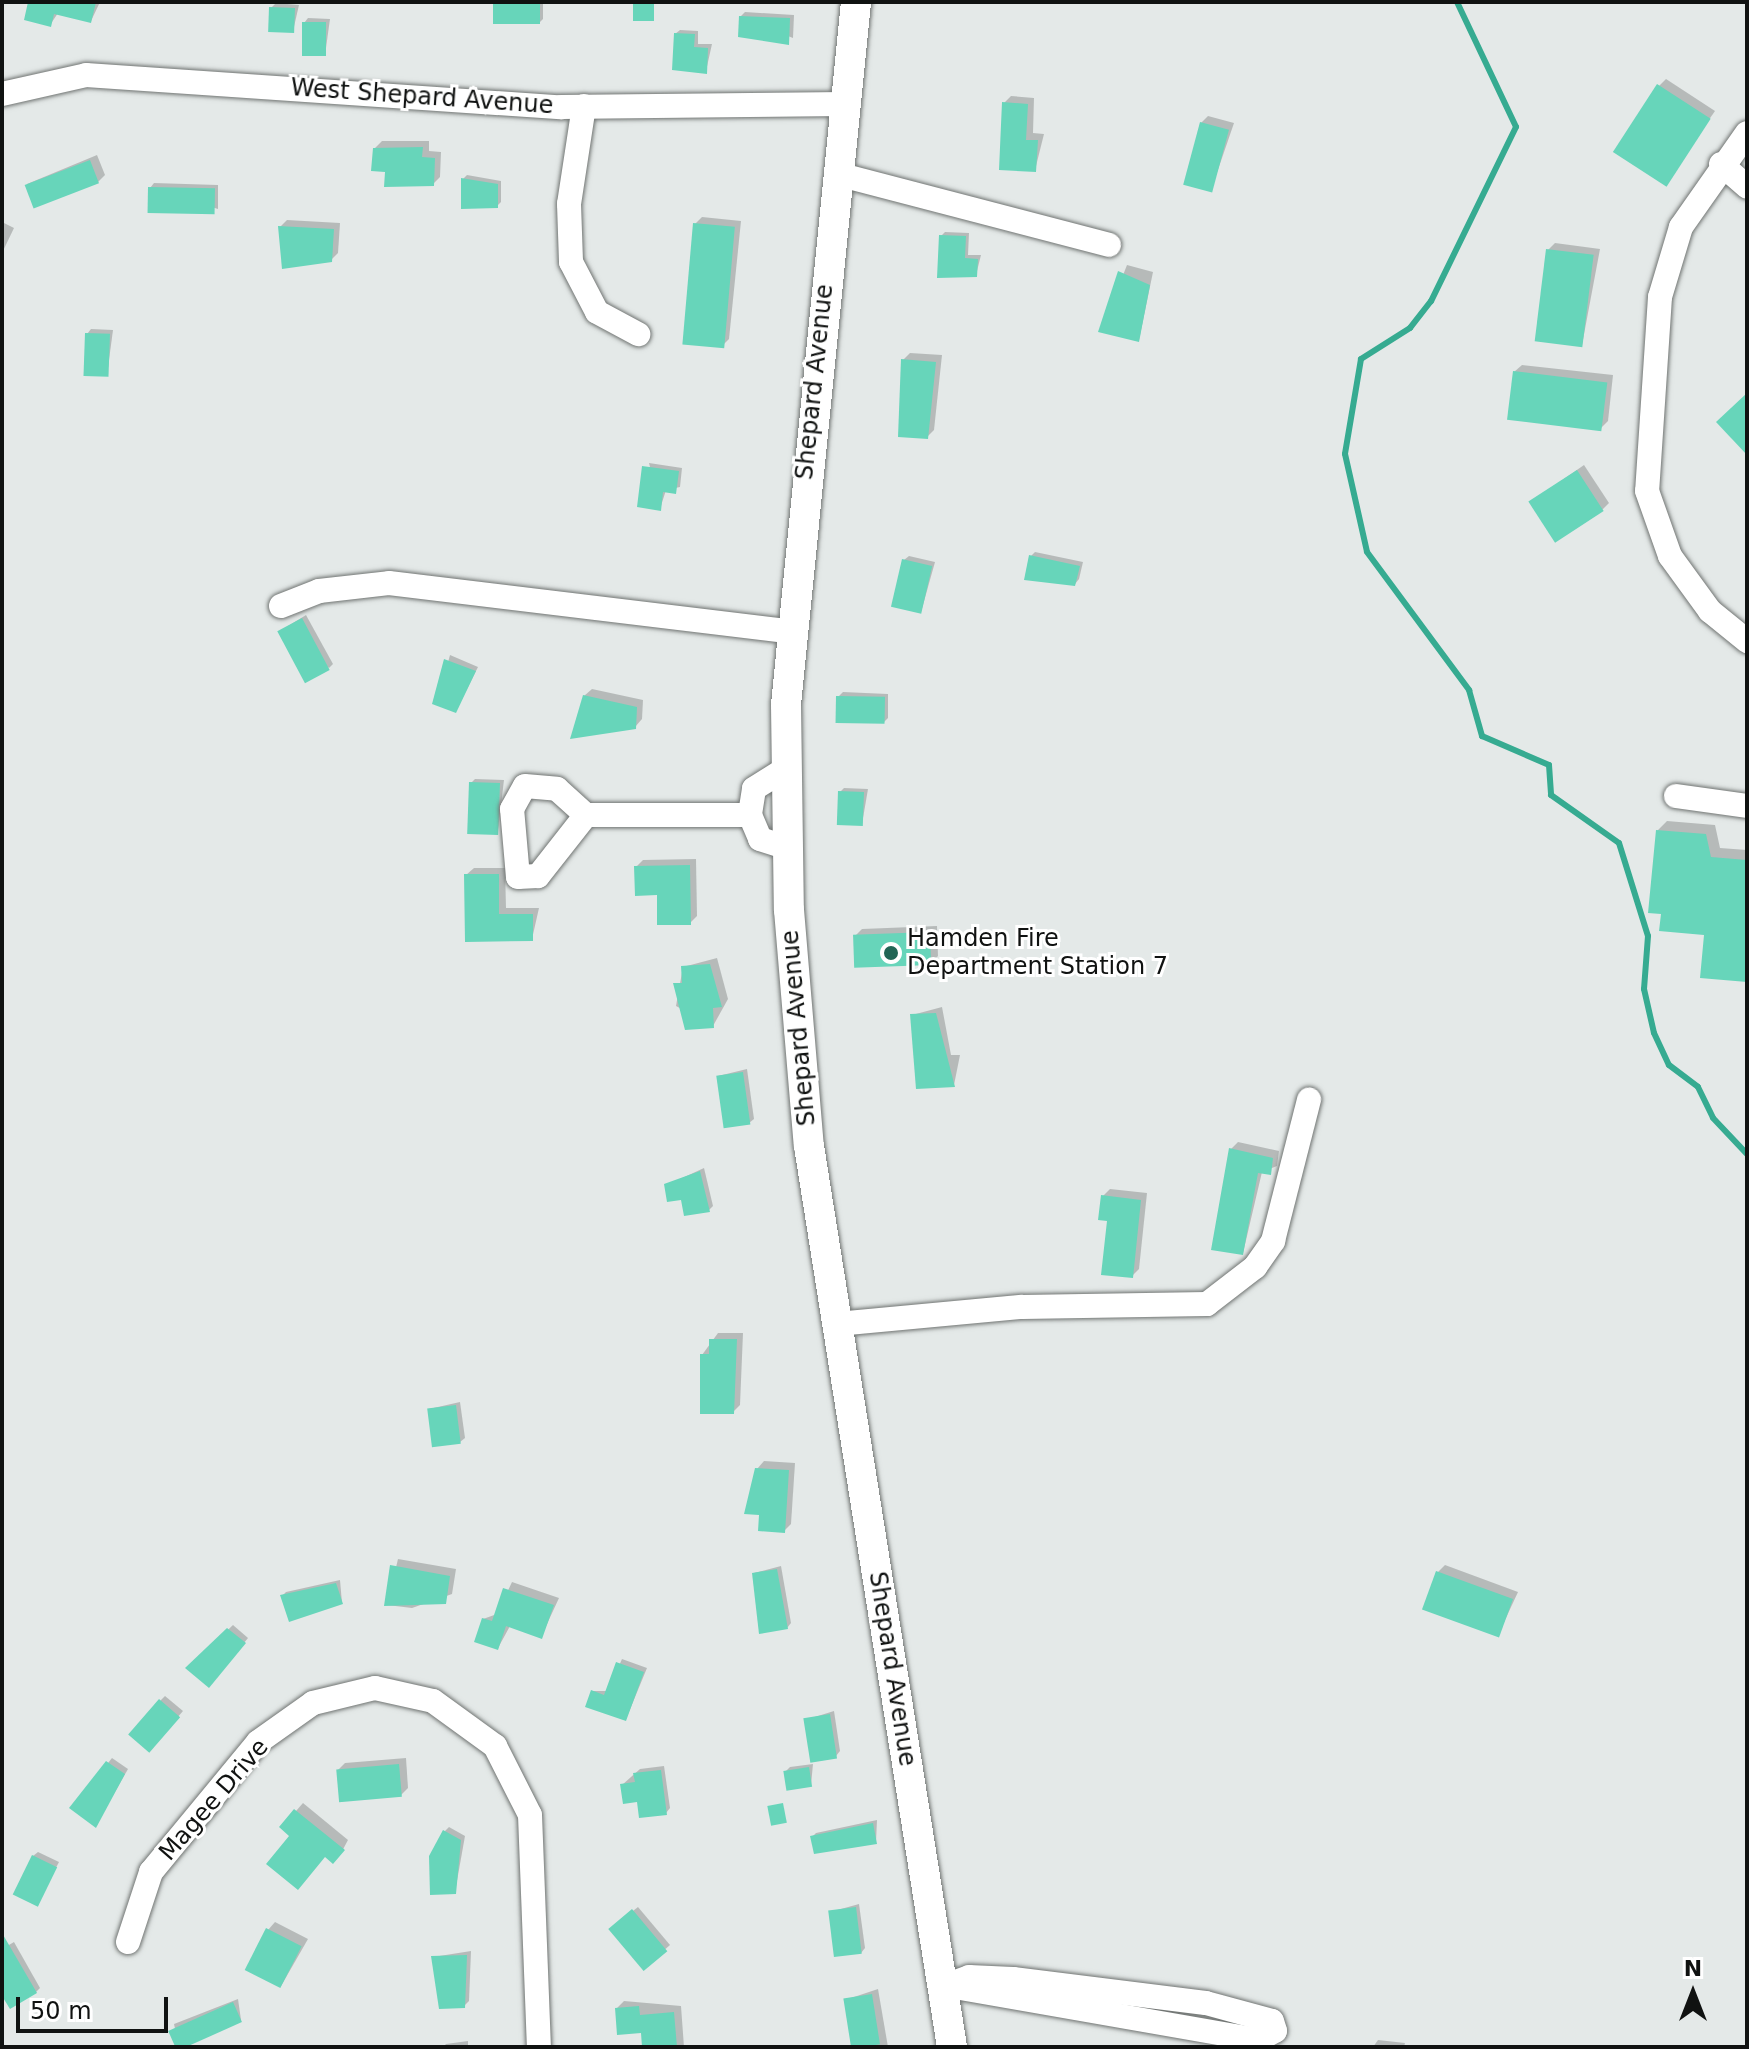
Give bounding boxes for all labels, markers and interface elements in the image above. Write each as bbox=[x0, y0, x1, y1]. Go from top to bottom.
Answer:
street label: West Shepard Avenue bbox=[290, 73, 554, 121]
street label: Shepard Avenue bbox=[790, 283, 840, 481]
place label: Hamden Fire Department Station 7 bbox=[907, 925, 1168, 981]
street label: Shepard Avenue bbox=[776, 929, 822, 1127]
marker: Hamden Fire Department Station 7 bbox=[882, 944, 900, 962]
street label: Shepard Avenue bbox=[862, 1570, 922, 1768]
street label: Magee Drive bbox=[153, 1733, 275, 1867]
north arrow bbox=[1653, 1953, 1733, 2033]
text: N bbox=[1684, 1956, 1702, 1981]
scale bar bbox=[20, 1981, 172, 2031]
text: 50 m bbox=[30, 1997, 92, 2025]

